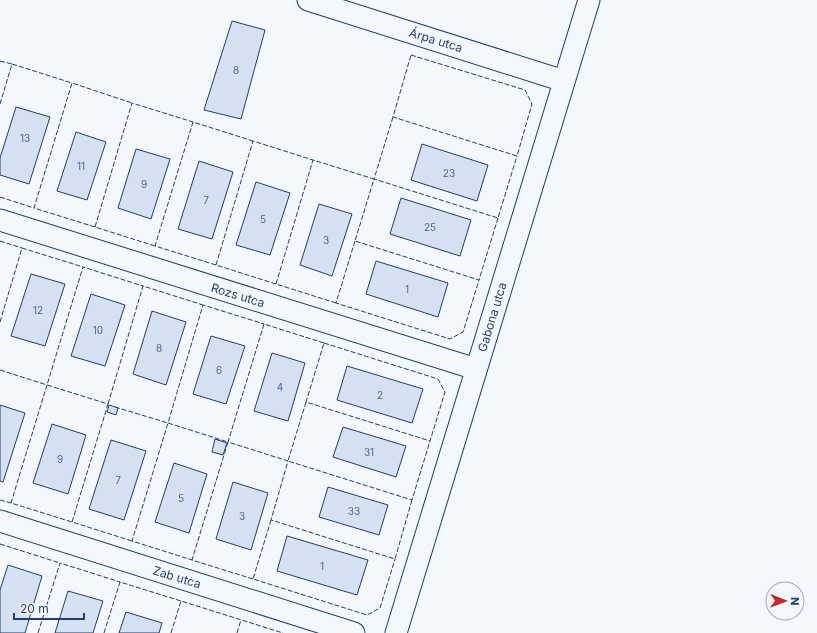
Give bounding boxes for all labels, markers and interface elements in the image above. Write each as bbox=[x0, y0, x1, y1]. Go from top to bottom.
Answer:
street label: Árpa utca bbox=[407, 25, 465, 55]
house number: 8 bbox=[233, 64, 239, 76]
house number: 13 bbox=[20, 132, 30, 144]
house number: 11 bbox=[77, 160, 85, 172]
house number: 23 bbox=[443, 167, 455, 179]
house number: 9 bbox=[141, 178, 147, 190]
house number: 7 bbox=[203, 194, 209, 206]
house number: 5 bbox=[260, 213, 266, 225]
house number: 25 bbox=[424, 221, 436, 233]
house number: 3 bbox=[323, 234, 329, 246]
street label: Rozs utca bbox=[209, 280, 267, 310]
street label: Gabona utca bbox=[474, 280, 510, 354]
house number: 1 bbox=[405, 283, 409, 295]
house number: 12 bbox=[33, 304, 43, 316]
house number: 10 bbox=[93, 324, 103, 336]
house number: 8 bbox=[156, 342, 162, 354]
house number: 6 bbox=[216, 364, 222, 376]
house number: 4 bbox=[277, 381, 283, 393]
house number: 2 bbox=[377, 389, 383, 401]
house number: 31 bbox=[364, 446, 374, 458]
house number: 9 bbox=[57, 453, 63, 465]
house number: 7 bbox=[115, 474, 121, 486]
house number: 5 bbox=[178, 492, 184, 504]
house number: 33 bbox=[348, 505, 360, 517]
house number: 3 bbox=[239, 510, 245, 522]
house number: 1 bbox=[320, 560, 324, 572]
street label: Zab utca bbox=[151, 563, 203, 591]
north arrow bbox=[765, 581, 805, 621]
scale bar bbox=[14, 595, 84, 621]
text: N bbox=[788, 597, 802, 605]
text: 20 m bbox=[20, 601, 49, 616]

